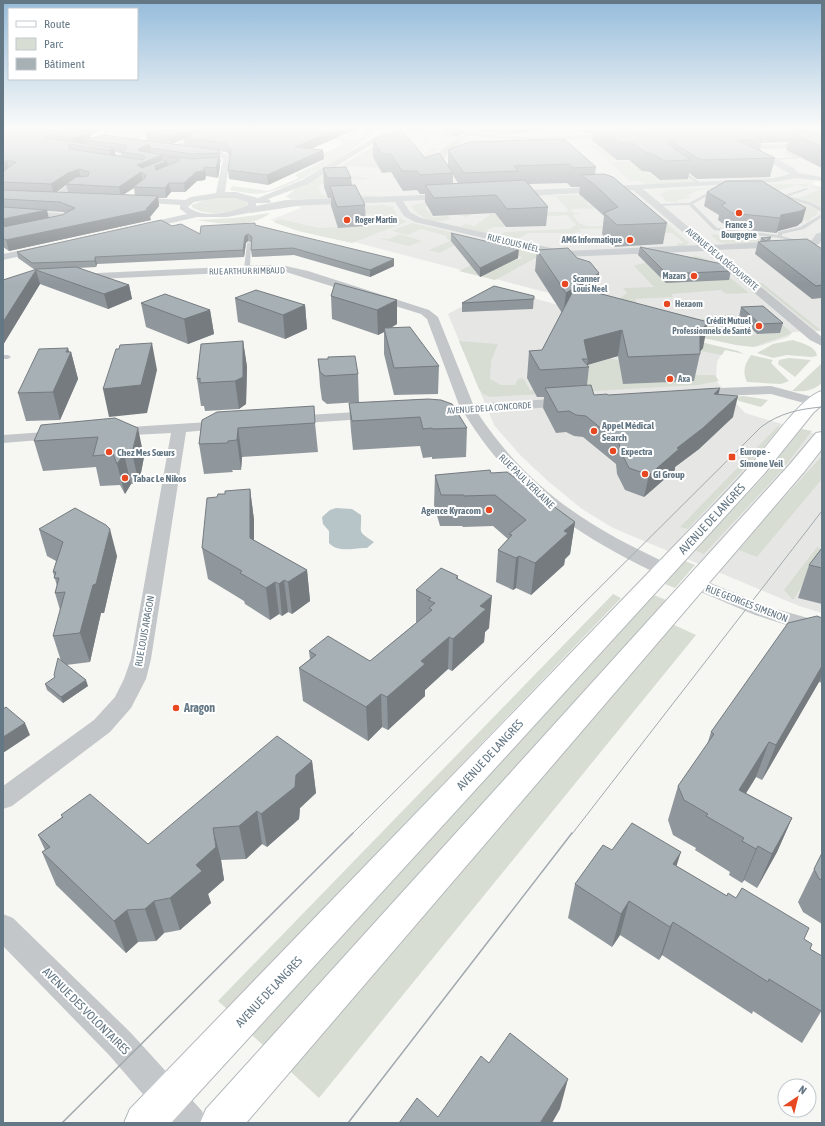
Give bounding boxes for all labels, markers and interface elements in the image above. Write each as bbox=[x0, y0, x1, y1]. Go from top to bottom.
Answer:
legend bbox=[8, 8, 138, 80]
text: Route bbox=[44, 17, 70, 31]
text: Parc bbox=[44, 37, 64, 51]
text: Bâtiment bbox=[44, 57, 85, 71]
marker: France 3 Bourgogne bbox=[734, 208, 744, 218]
marker: Roger Martin bbox=[342, 215, 352, 225]
place label: Roger Martin bbox=[355, 215, 398, 225]
place label: France 3 Bourgogne bbox=[721, 220, 757, 240]
street label: AVENUE DE LA DÉCOUVERTE bbox=[684, 226, 760, 292]
street label: RUE LOUIS NÉEL bbox=[486, 232, 540, 254]
place label: AMG Informatique bbox=[561, 235, 622, 245]
marker: AMG Informatique bbox=[625, 235, 635, 245]
street label: RUE ARTHUR RIMBAUD bbox=[209, 265, 285, 277]
place label: Mazars bbox=[663, 271, 687, 281]
marker: Mazars bbox=[689, 271, 699, 281]
place label: Scanner Louis Neel bbox=[573, 274, 608, 294]
marker: Scanner Louis Neel bbox=[560, 279, 570, 289]
marker: Hexaom bbox=[662, 299, 672, 309]
place label: Hexaom bbox=[675, 299, 703, 309]
place label: Crédit Mutuel Professionnels de Santé bbox=[672, 316, 752, 336]
marker: Crédit Mutuel Professionnels de Santé bbox=[754, 321, 764, 331]
marker: Axa bbox=[665, 374, 675, 384]
place label: Axa bbox=[677, 374, 690, 384]
street label: AVENUE DE LA CONCORDE bbox=[447, 400, 532, 416]
place label: Appel Médical Search bbox=[601, 420, 655, 443]
marker: Appel Médical Search bbox=[589, 426, 599, 436]
marker: Expectra bbox=[608, 446, 618, 456]
place label: Expectra bbox=[621, 446, 653, 457]
place label: Europe - Simone Veil bbox=[740, 446, 784, 469]
marker: Chez Mes Sœurs bbox=[104, 447, 114, 457]
place label: Chez Mes Sœurs bbox=[117, 447, 175, 458]
street label: RUE PAUL VERLAINE bbox=[497, 452, 557, 511]
marker: Europe - Simone Veil bbox=[727, 452, 737, 462]
marker: GI Group bbox=[640, 469, 650, 479]
place label: GI Group bbox=[653, 469, 685, 480]
marker: Tabac Le Nikos bbox=[120, 473, 130, 483]
place label: Tabac Le Nikos bbox=[133, 473, 187, 484]
street label: AVENUE DE LANGRES bbox=[676, 481, 748, 557]
place label: Agence Kyracom bbox=[420, 505, 481, 516]
marker: Agence Kyracom bbox=[484, 505, 494, 515]
street label: RUE GEORGES SIMENON bbox=[704, 583, 790, 624]
street label: RUE LOUIS ARAGON bbox=[133, 595, 156, 667]
place label: Aragon bbox=[183, 701, 215, 715]
marker: Aragon bbox=[171, 703, 181, 713]
street label: AVENUE DE LANGRES bbox=[454, 717, 526, 793]
street label: AVENUE DE LANGRES bbox=[233, 954, 305, 1030]
street label: AVENUE DES VOLONTAIRES bbox=[40, 965, 132, 1057]
north arrow bbox=[777, 1078, 817, 1118]
text: N bbox=[797, 1083, 809, 1097]

